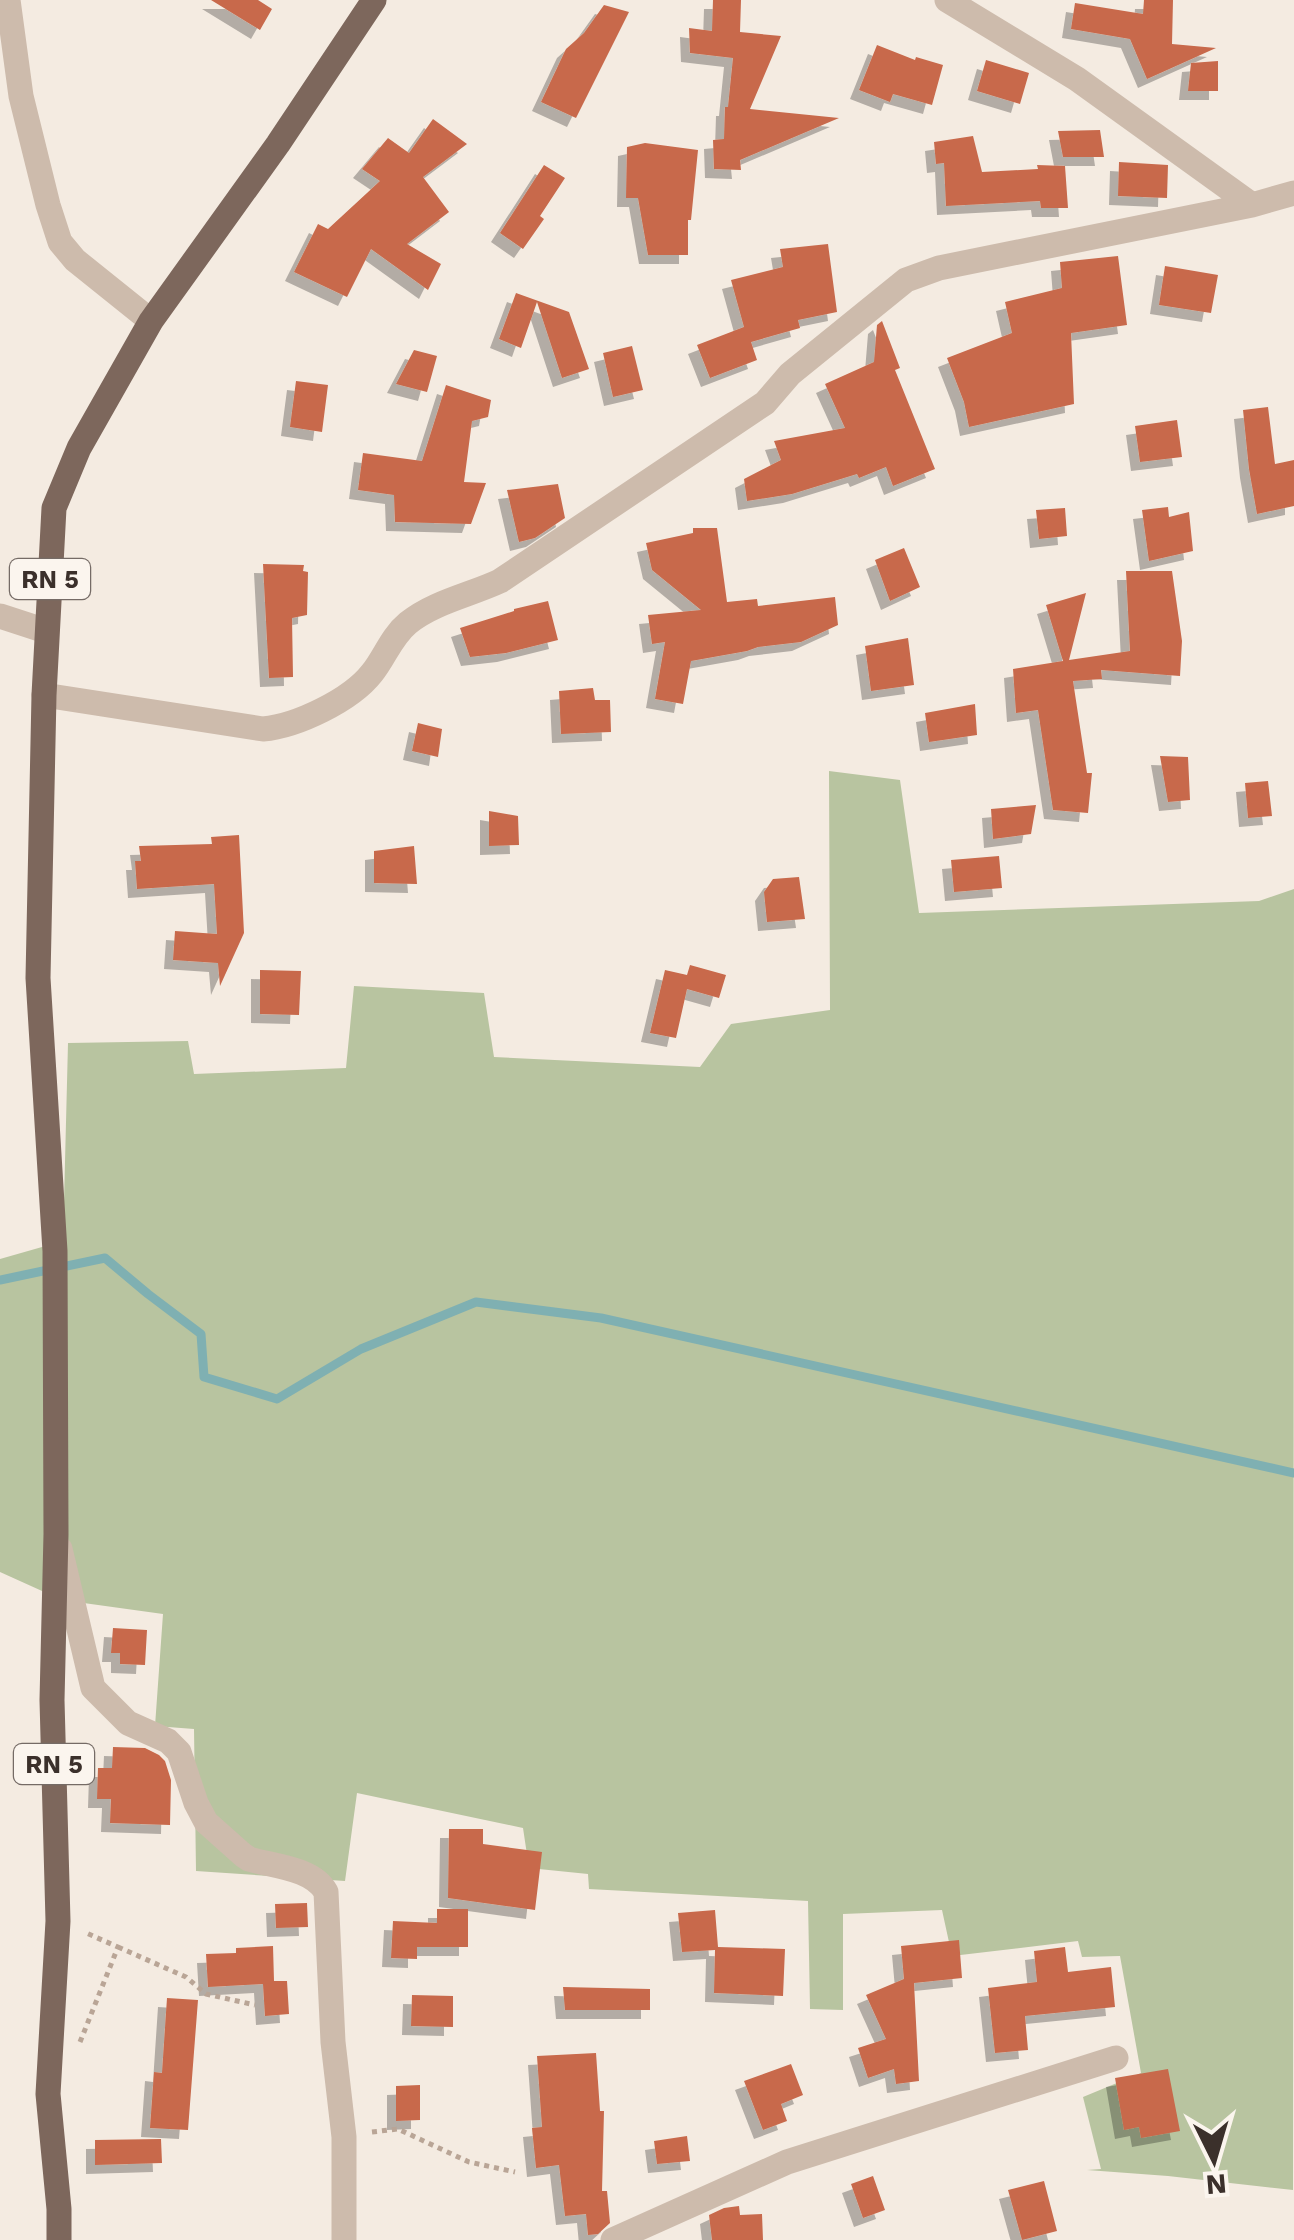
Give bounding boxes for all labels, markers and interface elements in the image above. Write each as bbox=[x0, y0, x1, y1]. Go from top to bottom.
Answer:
road number: RN 5 bbox=[10, 559, 90, 599]
road number: RN 5 bbox=[14, 1744, 94, 1784]
north arrow bbox=[1164, 2110, 1264, 2210]
text: N bbox=[1204, 2167, 1228, 2202]

